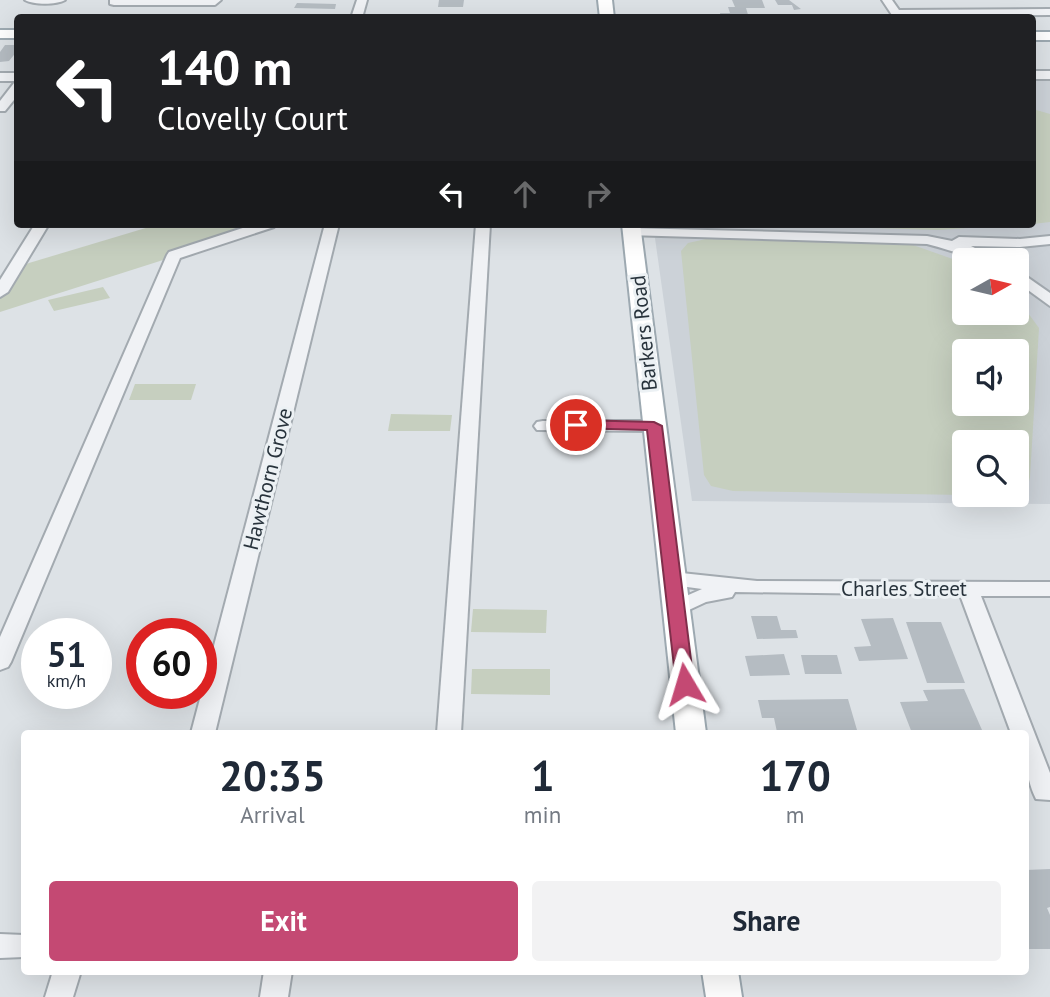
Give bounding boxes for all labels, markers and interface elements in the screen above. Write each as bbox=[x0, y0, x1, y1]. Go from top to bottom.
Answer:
text: 140 m bbox=[157, 35, 292, 99]
icon: left bbox=[42, 42, 133, 133]
text: Clovelly Court bbox=[157, 97, 348, 139]
icon: left bbox=[433, 175, 471, 213]
icon: ahead bbox=[506, 175, 544, 213]
icon: right bbox=[579, 175, 617, 213]
north arrow bbox=[952, 248, 1029, 326]
map controls bbox=[952, 248, 1029, 507]
street label: Barkers Road bbox=[624, 274, 663, 392]
button: sound bbox=[952, 339, 1029, 416]
pin bbox=[546, 395, 606, 455]
street label: Hawthorn Grove bbox=[237, 405, 298, 553]
icon: arrive bbox=[557, 406, 595, 444]
button: search bbox=[952, 430, 1029, 507]
street label: Charles Street bbox=[841, 575, 967, 602]
speed limit sign: 60 bbox=[126, 618, 217, 709]
text: 51 bbox=[47, 631, 86, 677]
position arrow bbox=[648, 647, 722, 721]
text: km/h bbox=[47, 669, 86, 692]
text: 20:35 bbox=[219, 748, 326, 803]
text: 1 bbox=[531, 748, 554, 803]
text: 170 bbox=[759, 748, 831, 803]
text: Arrival bbox=[240, 800, 305, 829]
text: min bbox=[524, 800, 561, 829]
text: m bbox=[786, 800, 804, 829]
button: Exit bbox=[49, 881, 518, 961]
button: Share bbox=[532, 881, 1001, 961]

